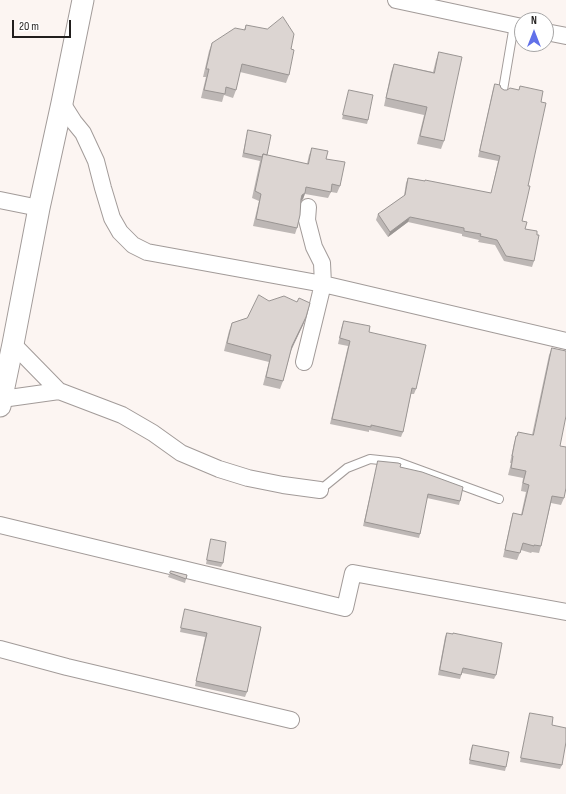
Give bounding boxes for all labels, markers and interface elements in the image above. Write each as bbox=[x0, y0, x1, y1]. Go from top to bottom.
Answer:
scale bar bbox=[14, 12, 73, 38]
north arrow bbox=[514, 12, 554, 52]
text: N bbox=[531, 14, 537, 27]
text: 20 m bbox=[19, 19, 39, 34]

